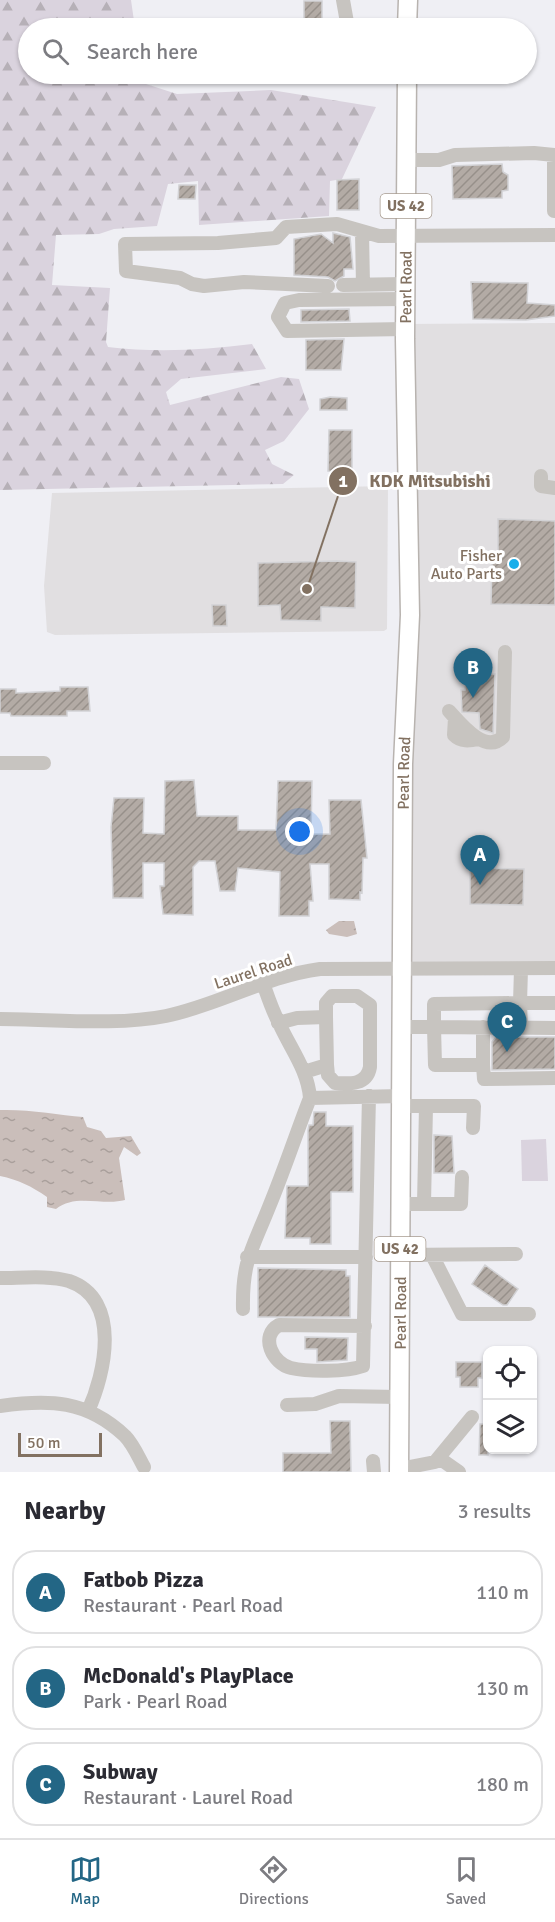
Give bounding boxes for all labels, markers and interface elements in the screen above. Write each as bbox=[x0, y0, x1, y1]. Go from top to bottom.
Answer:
search box bbox=[18, 18, 537, 84]
icon: search bbox=[39, 35, 72, 68]
text: Search here bbox=[87, 38, 198, 65]
road number: US 42 bbox=[380, 194, 432, 218]
street label: Pearl Road bbox=[396, 251, 417, 324]
callout: KDK Mitsubishi bbox=[328, 463, 503, 499]
text: 1 bbox=[338, 470, 348, 492]
text: KDK Mitsubishi bbox=[369, 470, 491, 492]
place label: Fisher Auto Parts bbox=[431, 546, 502, 584]
marker: Fisher Auto Parts bbox=[507, 557, 521, 571]
pin: B bbox=[454, 648, 492, 698]
street label: Pearl Road bbox=[394, 736, 415, 810]
your location bbox=[285, 817, 314, 846]
pin: A bbox=[460, 836, 500, 885]
street label: Laurel Road bbox=[212, 950, 295, 994]
pin: C bbox=[488, 1002, 526, 1052]
road number: US 42 bbox=[374, 1237, 426, 1261]
street label: Pearl Road bbox=[391, 1276, 411, 1350]
map controls bbox=[483, 1346, 537, 1454]
button: locate bbox=[483, 1346, 537, 1400]
button: layers bbox=[483, 1400, 537, 1454]
scale bar bbox=[18, 1430, 102, 1458]
text: 50 m bbox=[27, 1433, 61, 1453]
text: Nearby bbox=[24, 1495, 105, 1527]
text: 3 results bbox=[458, 1499, 531, 1524]
text: Fatbob Pizza bbox=[83, 1566, 204, 1593]
text: A bbox=[39, 1580, 52, 1605]
text: 110 m bbox=[476, 1580, 529, 1605]
text: Restaurant · Pearl Road bbox=[83, 1593, 283, 1618]
text: McDonald's PlayPlace bbox=[83, 1662, 294, 1689]
text: B bbox=[39, 1676, 52, 1701]
text: 130 m bbox=[476, 1676, 529, 1701]
text: Park · Pearl Road bbox=[83, 1689, 228, 1714]
text: Subway bbox=[83, 1758, 158, 1785]
text: C bbox=[39, 1772, 52, 1797]
text: 180 m bbox=[476, 1772, 529, 1797]
text: Restaurant · Laurel Road bbox=[83, 1785, 293, 1810]
tab: Map bbox=[69, 1853, 102, 1909]
tab: Directions bbox=[239, 1853, 309, 1909]
tab: Saved bbox=[446, 1853, 486, 1909]

